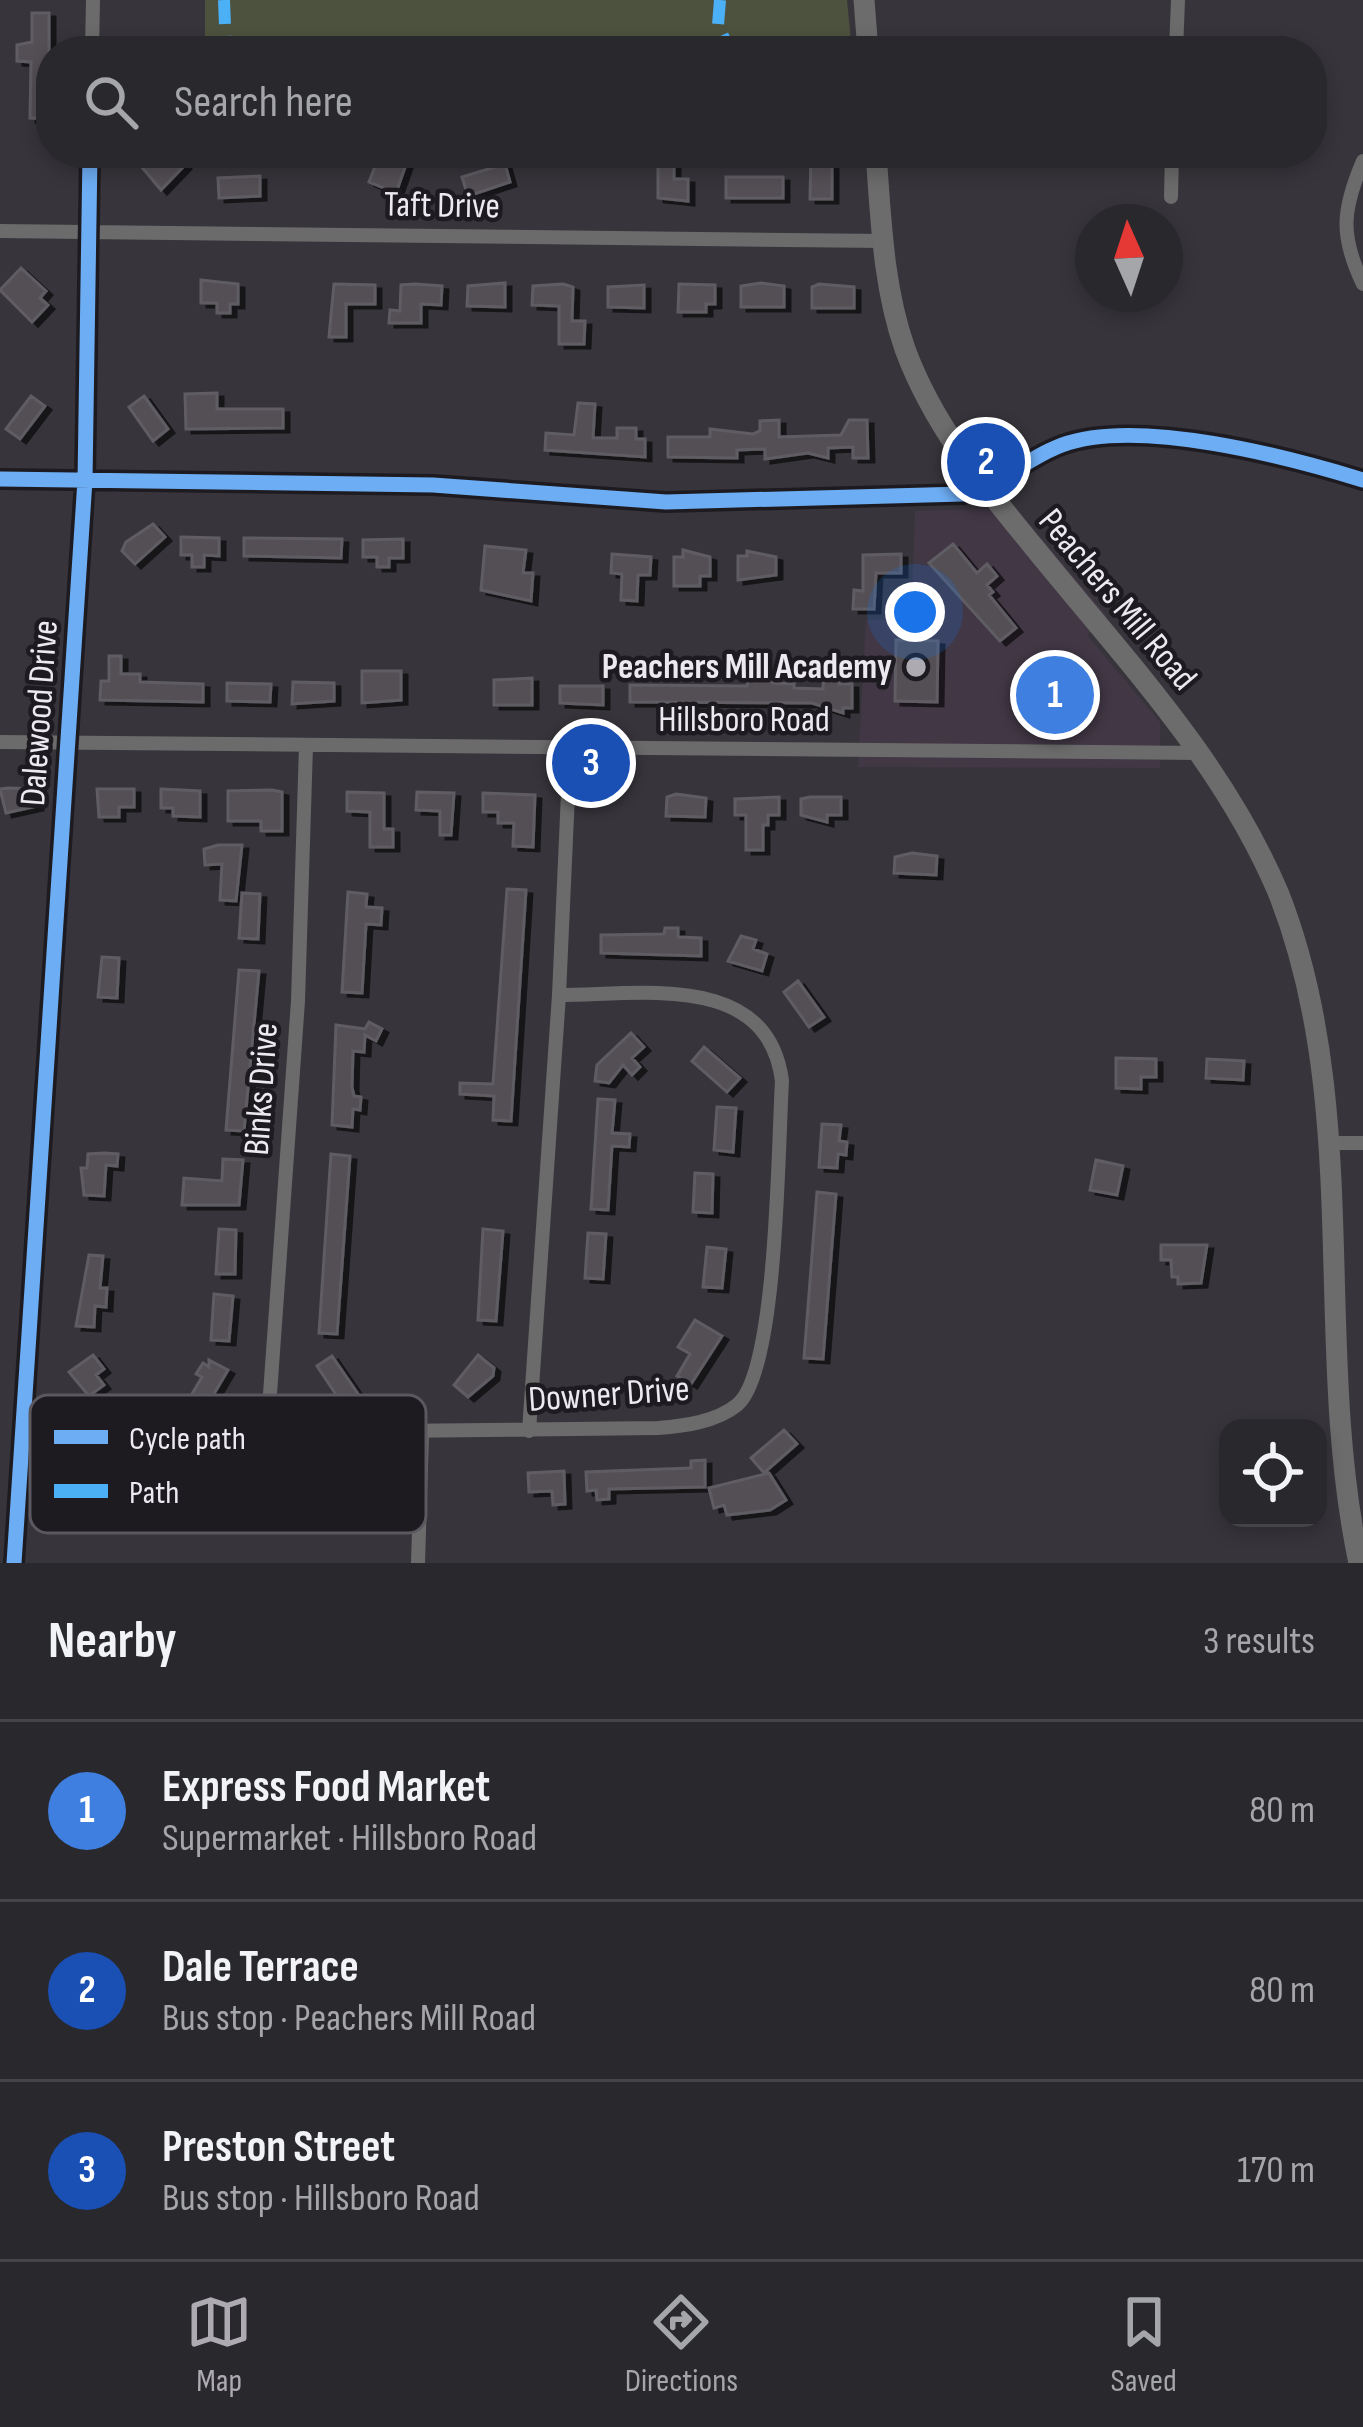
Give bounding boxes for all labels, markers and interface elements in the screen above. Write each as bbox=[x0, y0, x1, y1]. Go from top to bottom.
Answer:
search box bbox=[36, 36, 1327, 168]
icon: search bbox=[78, 69, 144, 135]
text: Search here bbox=[174, 75, 353, 130]
street label: Taft Drive bbox=[384, 183, 500, 229]
north arrow bbox=[1075, 204, 1183, 312]
pin: 2 bbox=[947, 417, 1025, 507]
street label: Peachers Mill Road bbox=[1029, 501, 1205, 699]
your location bbox=[885, 582, 945, 642]
street label: Dalewood Drive bbox=[12, 619, 68, 807]
place label: Peachers Mill Academy bbox=[602, 646, 892, 689]
pin: 1 bbox=[1016, 650, 1094, 740]
marker: Peachers Mill Academy bbox=[903, 654, 929, 680]
street label: Hillsboro Road bbox=[658, 699, 830, 742]
pin: 3 bbox=[552, 718, 630, 808]
street label: Binks Drive bbox=[236, 1021, 288, 1157]
street label: Downer Drive bbox=[527, 1368, 691, 1422]
legend bbox=[30, 1395, 426, 1533]
text: Cycle path bbox=[129, 1419, 246, 1459]
map controls bbox=[1219, 1419, 1327, 1527]
button: locate bbox=[1219, 1419, 1327, 1527]
text: Path bbox=[129, 1473, 179, 1513]
text: Nearby bbox=[48, 1611, 177, 1672]
text: 3 results bbox=[1203, 1618, 1315, 1665]
text: Express Food Market bbox=[162, 1760, 490, 1815]
text: 1 bbox=[79, 1787, 95, 1834]
text: 80 m bbox=[1249, 1787, 1315, 1834]
text: Supermarket · Hillsboro Road bbox=[162, 1815, 537, 1862]
text: Dale Terrace bbox=[162, 1940, 359, 1995]
text: 2 bbox=[78, 1967, 96, 2014]
text: 80 m bbox=[1249, 1967, 1315, 2014]
text: Bus stop · Peachers Mill Road bbox=[162, 1995, 536, 2042]
text: Preston Street bbox=[162, 2120, 395, 2175]
text: 3 bbox=[78, 2147, 96, 2194]
text: 170 m bbox=[1237, 2147, 1315, 2194]
text: Bus stop · Hillsboro Road bbox=[162, 2175, 480, 2222]
tab: Map bbox=[186, 2289, 252, 2401]
tab: Directions bbox=[625, 2289, 738, 2401]
tab: Saved bbox=[1111, 2289, 1177, 2401]

